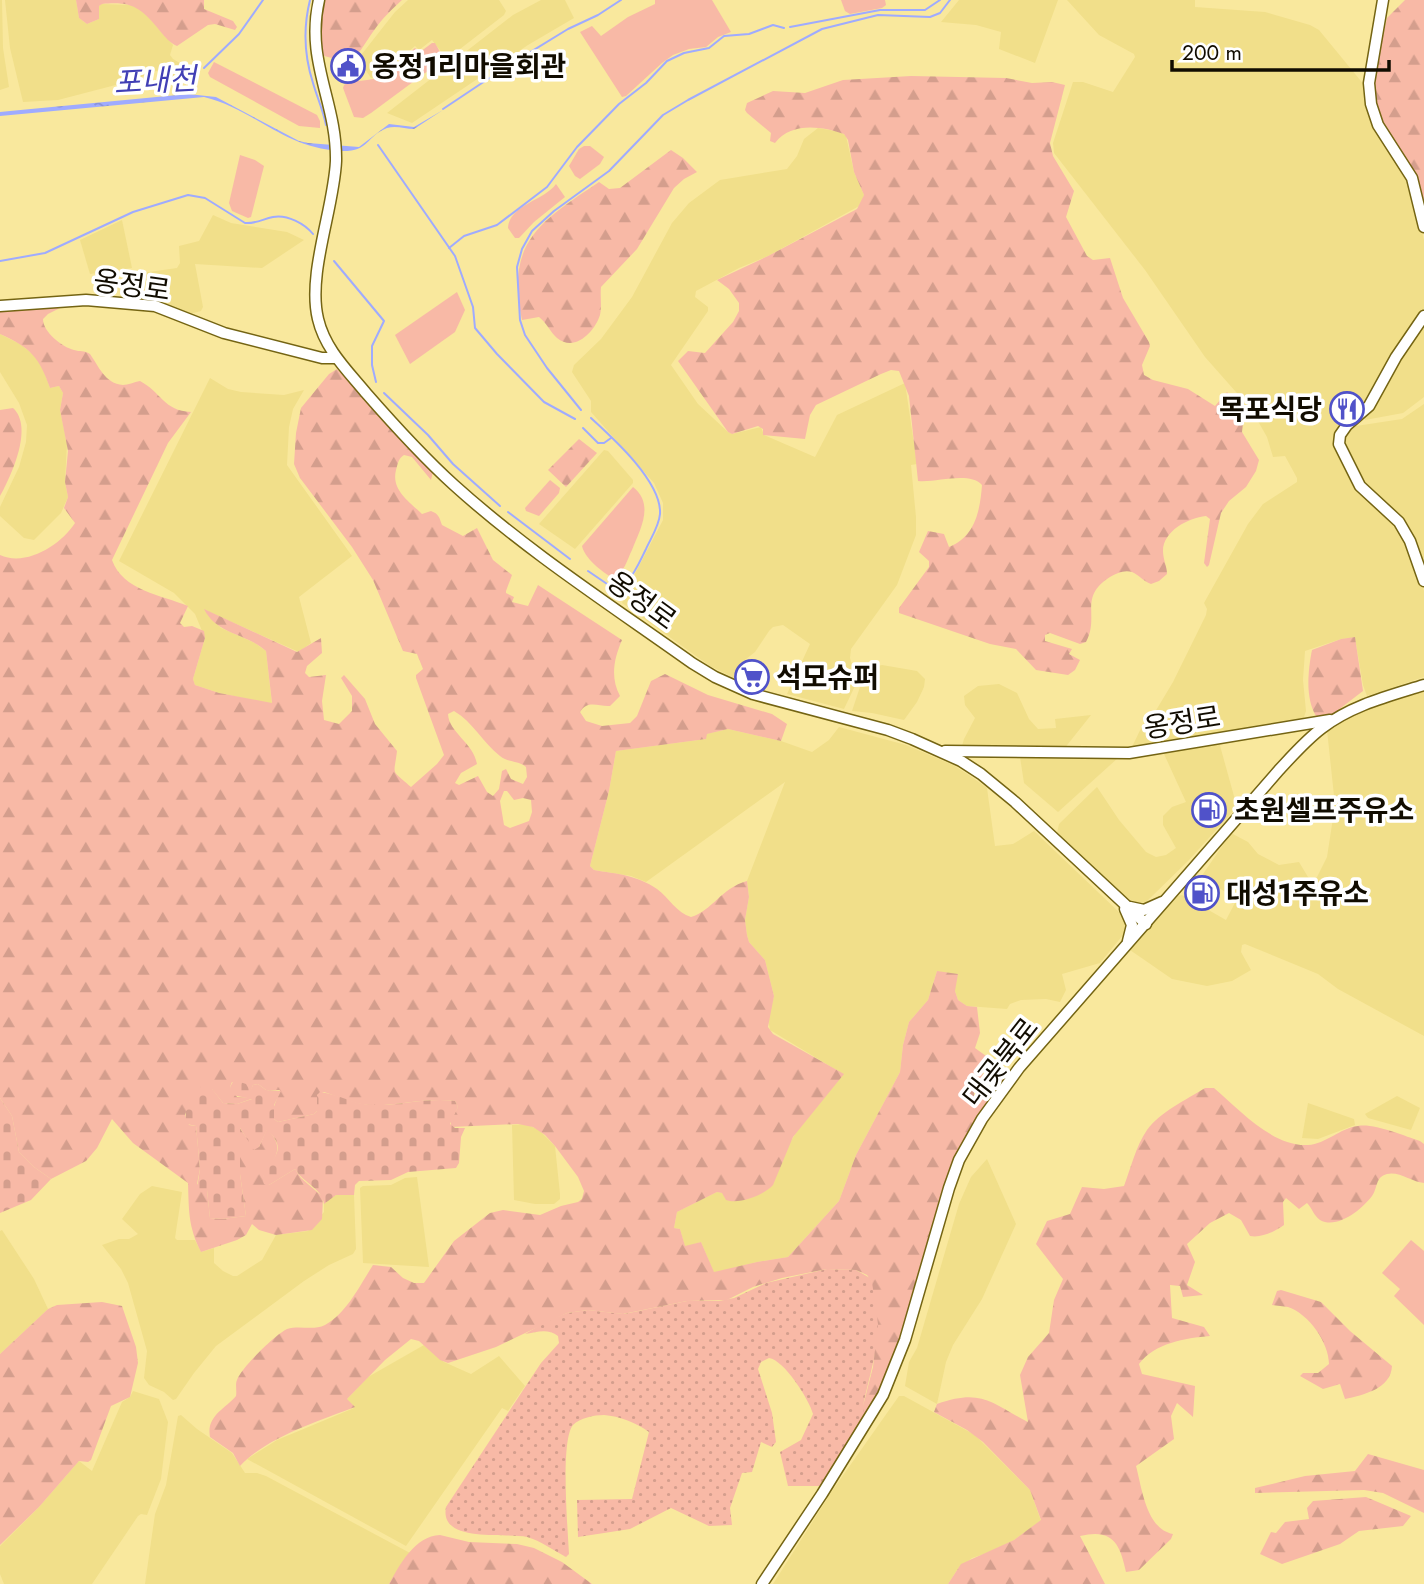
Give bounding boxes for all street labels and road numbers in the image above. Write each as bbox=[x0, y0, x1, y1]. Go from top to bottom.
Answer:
street label: 옹정로 bbox=[91, 260, 173, 311]
street label: 옹정로 bbox=[598, 561, 685, 640]
street label: 옹정로 bbox=[1141, 696, 1223, 749]
street label: 대곶북로 bbox=[953, 1009, 1048, 1116]

